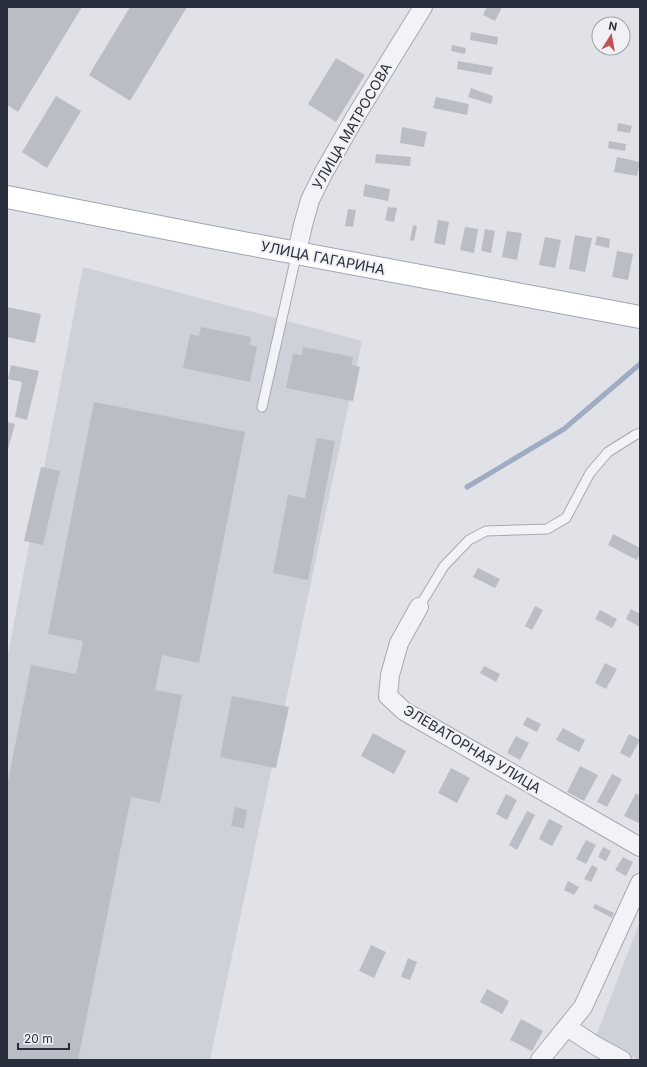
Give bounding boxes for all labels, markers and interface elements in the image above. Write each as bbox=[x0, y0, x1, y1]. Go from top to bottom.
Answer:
north arrow bbox=[591, 16, 631, 56]
text: N bbox=[607, 19, 618, 34]
street label: УЛИЦА МАТРОСОВА bbox=[308, 59, 395, 192]
street label: УЛИЦА ГАГАРИНА bbox=[260, 237, 387, 278]
street label: ЭЛЕВАТОРНАЯ УЛИЦА bbox=[400, 701, 544, 797]
scale bar bbox=[18, 1025, 69, 1051]
text: 20 m bbox=[24, 1031, 53, 1046]

